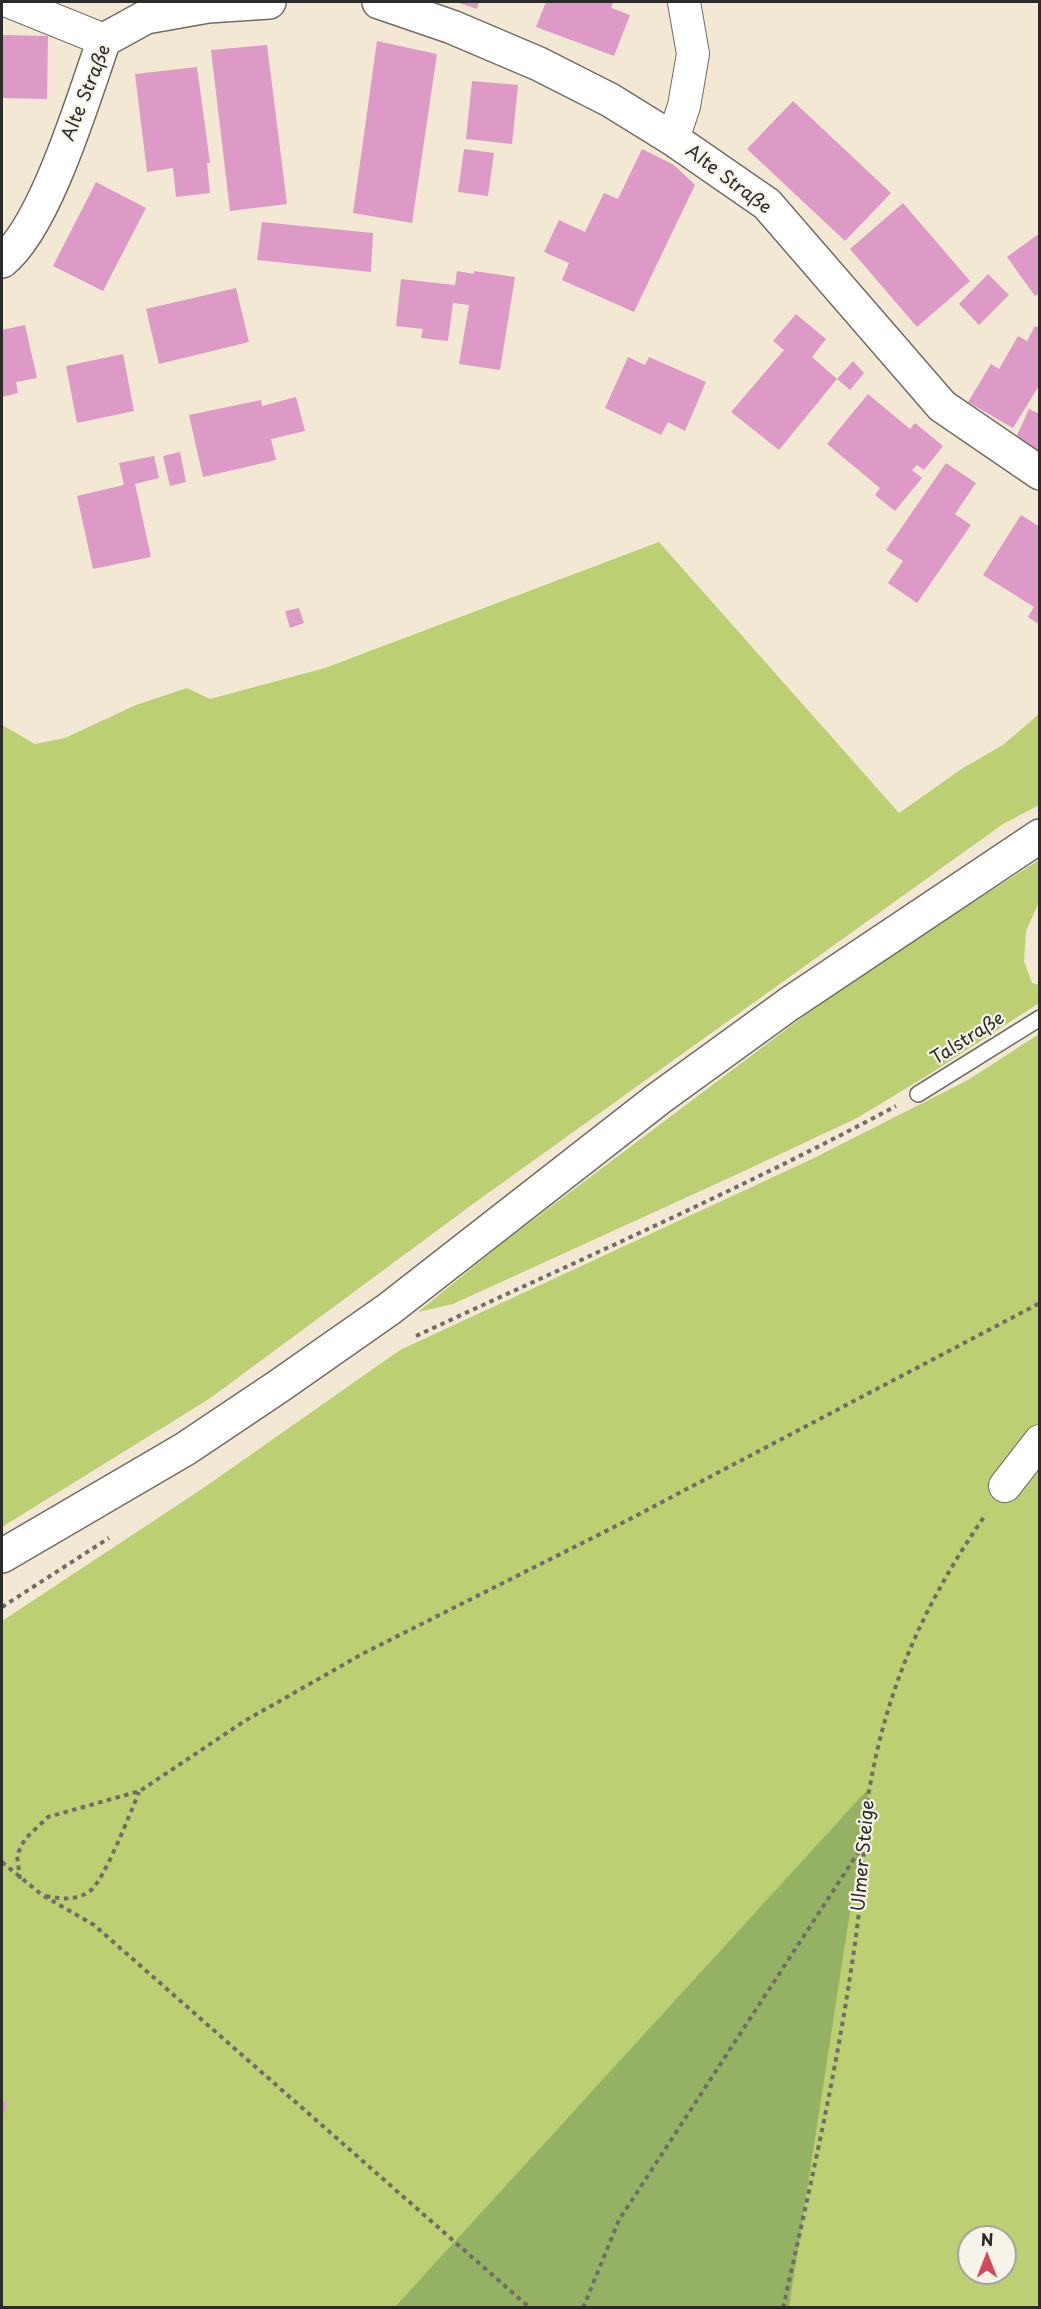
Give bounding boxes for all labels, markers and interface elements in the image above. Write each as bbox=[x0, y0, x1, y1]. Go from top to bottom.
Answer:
street label: Alte Straße bbox=[58, 42, 116, 144]
street label: Alte Straße bbox=[681, 141, 775, 219]
street label: Talstraße bbox=[927, 1008, 1009, 1070]
street label: Ulmer Steige bbox=[848, 1799, 880, 1913]
north arrow bbox=[957, 2225, 1017, 2285]
text: N bbox=[981, 2227, 993, 2251]

